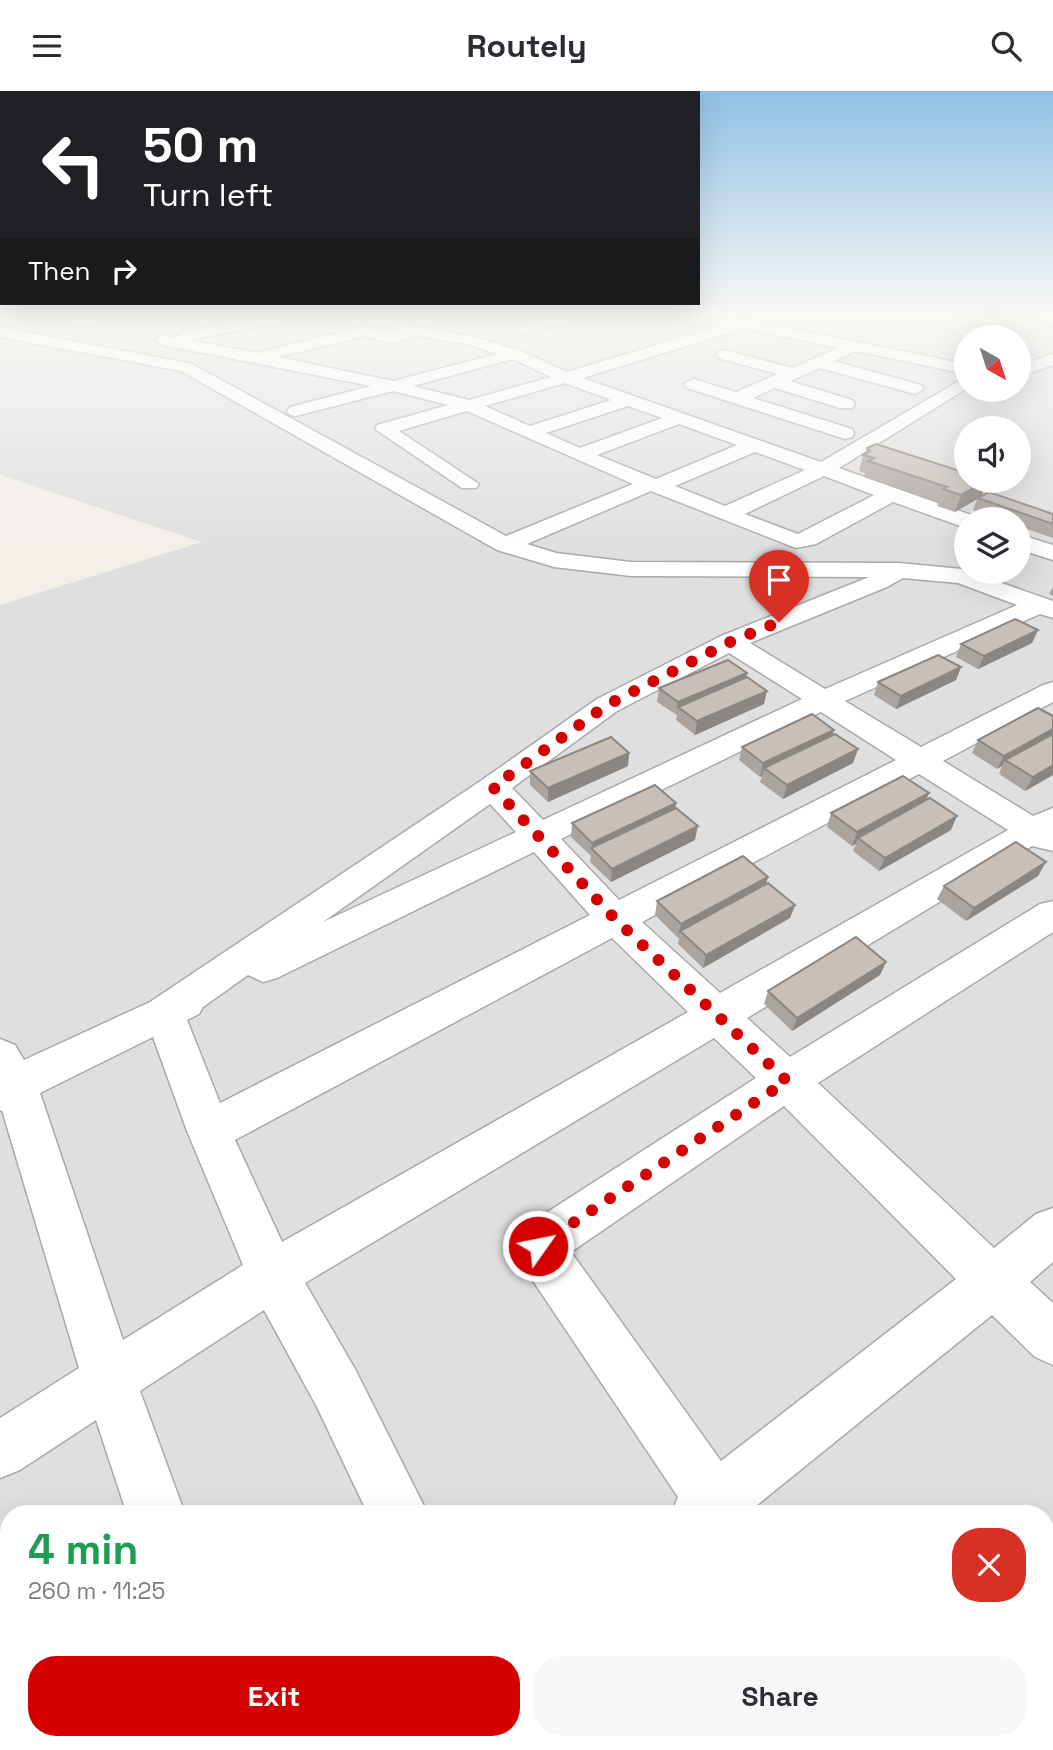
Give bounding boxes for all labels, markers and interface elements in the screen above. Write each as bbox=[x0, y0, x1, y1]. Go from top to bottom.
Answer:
text: Routely bbox=[466, 26, 587, 66]
icon: menu bbox=[28, 27, 66, 65]
icon: search bbox=[987, 27, 1025, 65]
text: 50 m bbox=[143, 114, 258, 176]
icon: left bbox=[28, 119, 119, 210]
text: Turn left bbox=[143, 175, 273, 215]
icon: right bbox=[105, 252, 143, 290]
text: Then bbox=[28, 254, 91, 288]
north arrow bbox=[954, 325, 1031, 403]
map controls bbox=[954, 325, 1031, 584]
button: sound bbox=[954, 416, 1031, 493]
button: layers bbox=[954, 507, 1031, 584]
pin bbox=[749, 550, 809, 622]
icon: arrive bbox=[760, 561, 798, 599]
position arrow bbox=[501, 1209, 575, 1283]
text: 4 min bbox=[28, 1523, 138, 1576]
button: close bbox=[952, 1528, 1026, 1602]
text: 260 m · 11:25 bbox=[28, 1576, 165, 1606]
button: Exit bbox=[28, 1656, 520, 1736]
button: Share bbox=[534, 1656, 1026, 1736]

